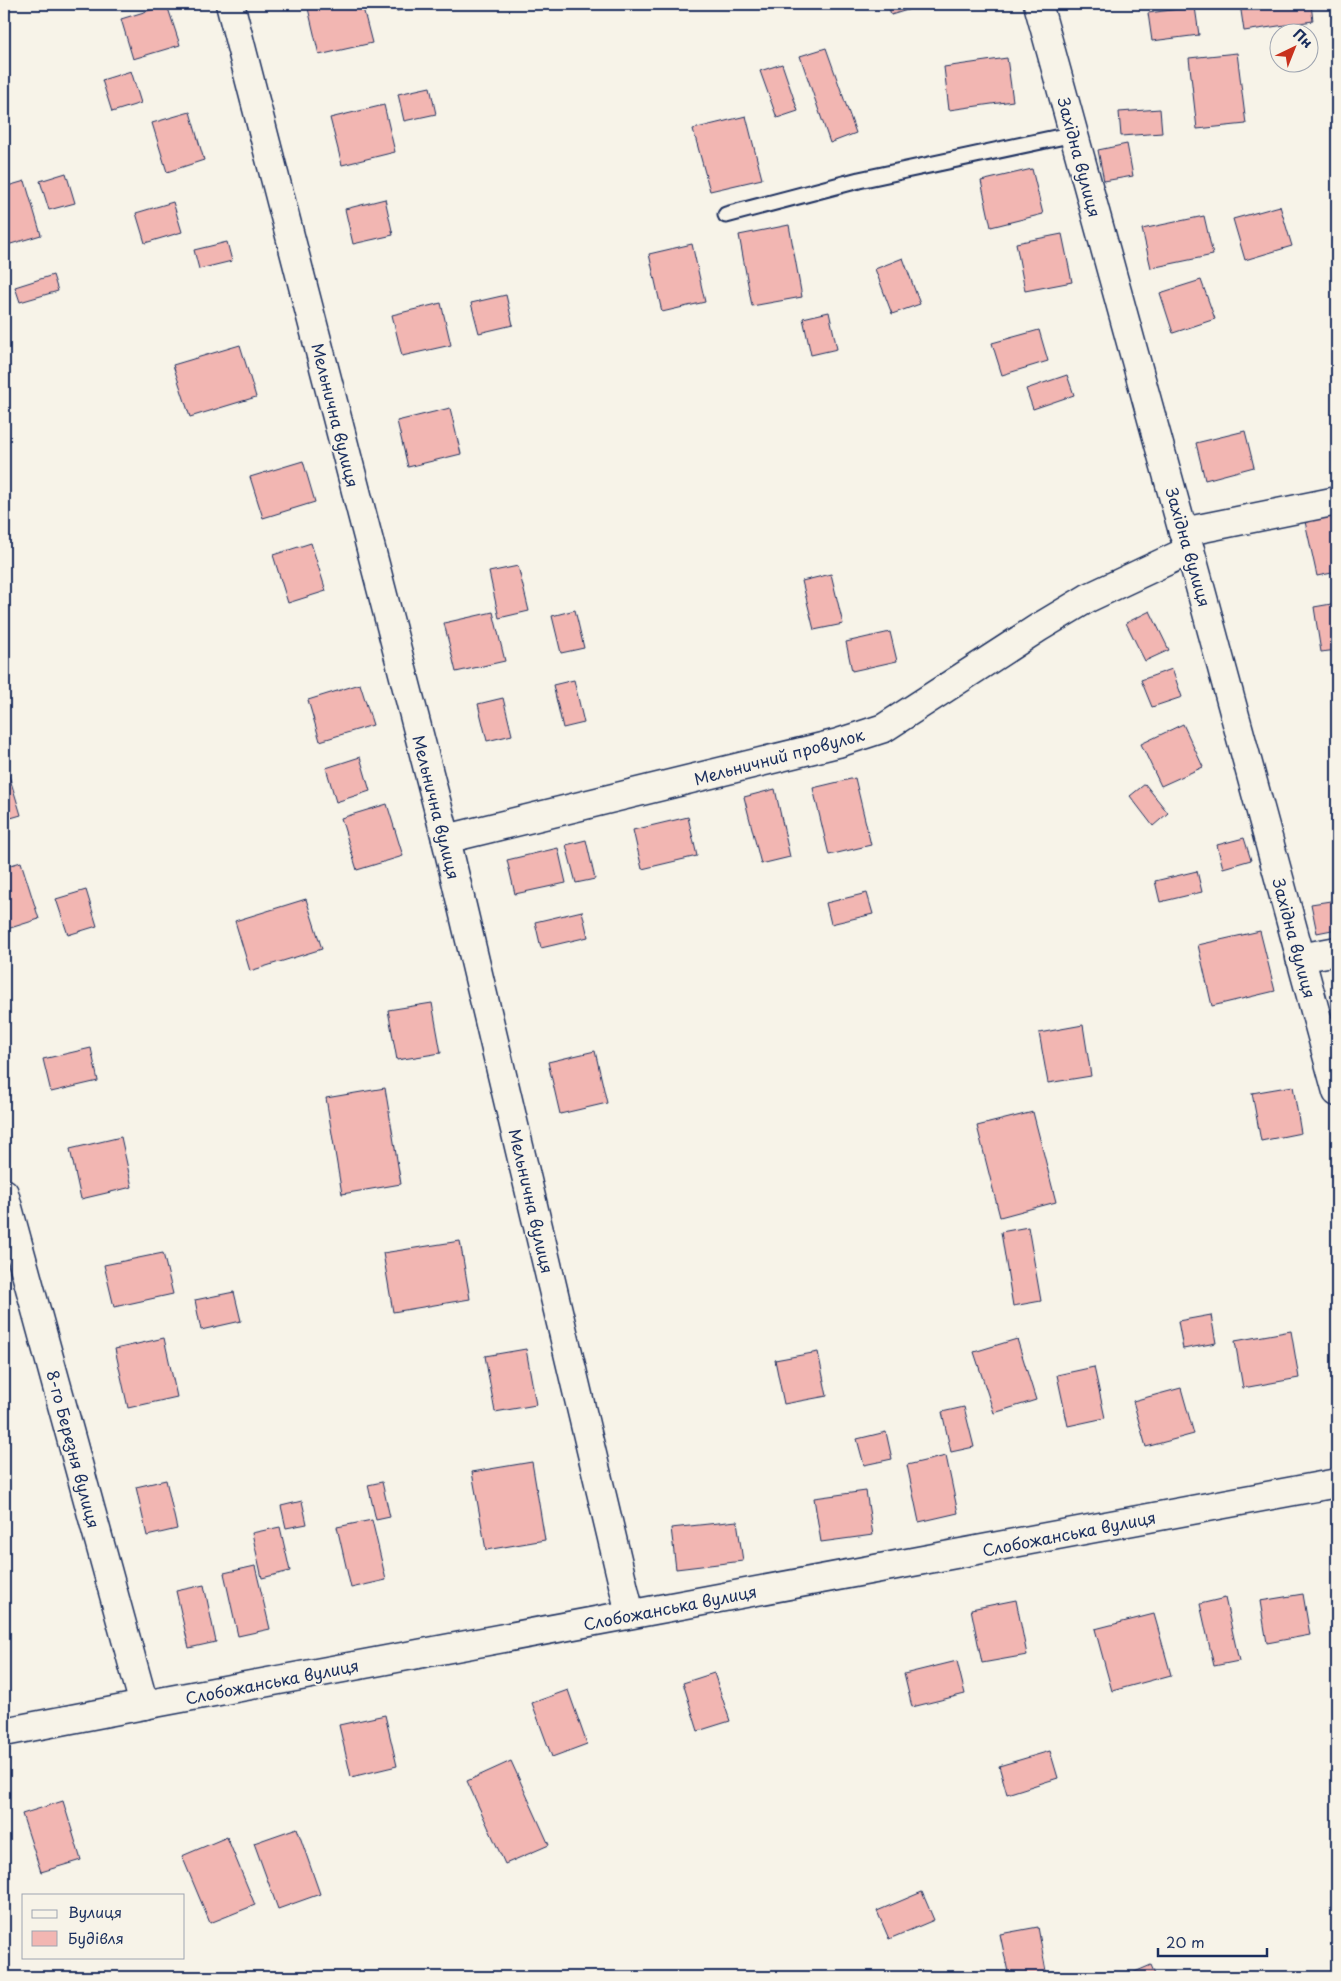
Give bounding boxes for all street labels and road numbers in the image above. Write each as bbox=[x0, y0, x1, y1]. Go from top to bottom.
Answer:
street label: Західна вулиця bbox=[1052, 94, 1108, 220]
street label: Мельнична вулиця bbox=[306, 340, 366, 490]
street label: Західна вулиця bbox=[1160, 484, 1218, 610]
street label: Мельничний провулок bbox=[691, 722, 867, 790]
street label: Мельнична вулиця bbox=[407, 732, 467, 882]
street label: Західна вулиця bbox=[1267, 875, 1323, 1001]
street label: Мельнична вулиця bbox=[504, 1126, 560, 1276]
street label: 8-го Березня вулиця bbox=[41, 1367, 107, 1531]
street label: Слобожанська вулиця bbox=[980, 1504, 1158, 1562]
street label: Слобожанська вулиця bbox=[581, 1578, 759, 1636]
street label: Слобожанська вулиця bbox=[183, 1652, 361, 1710]

